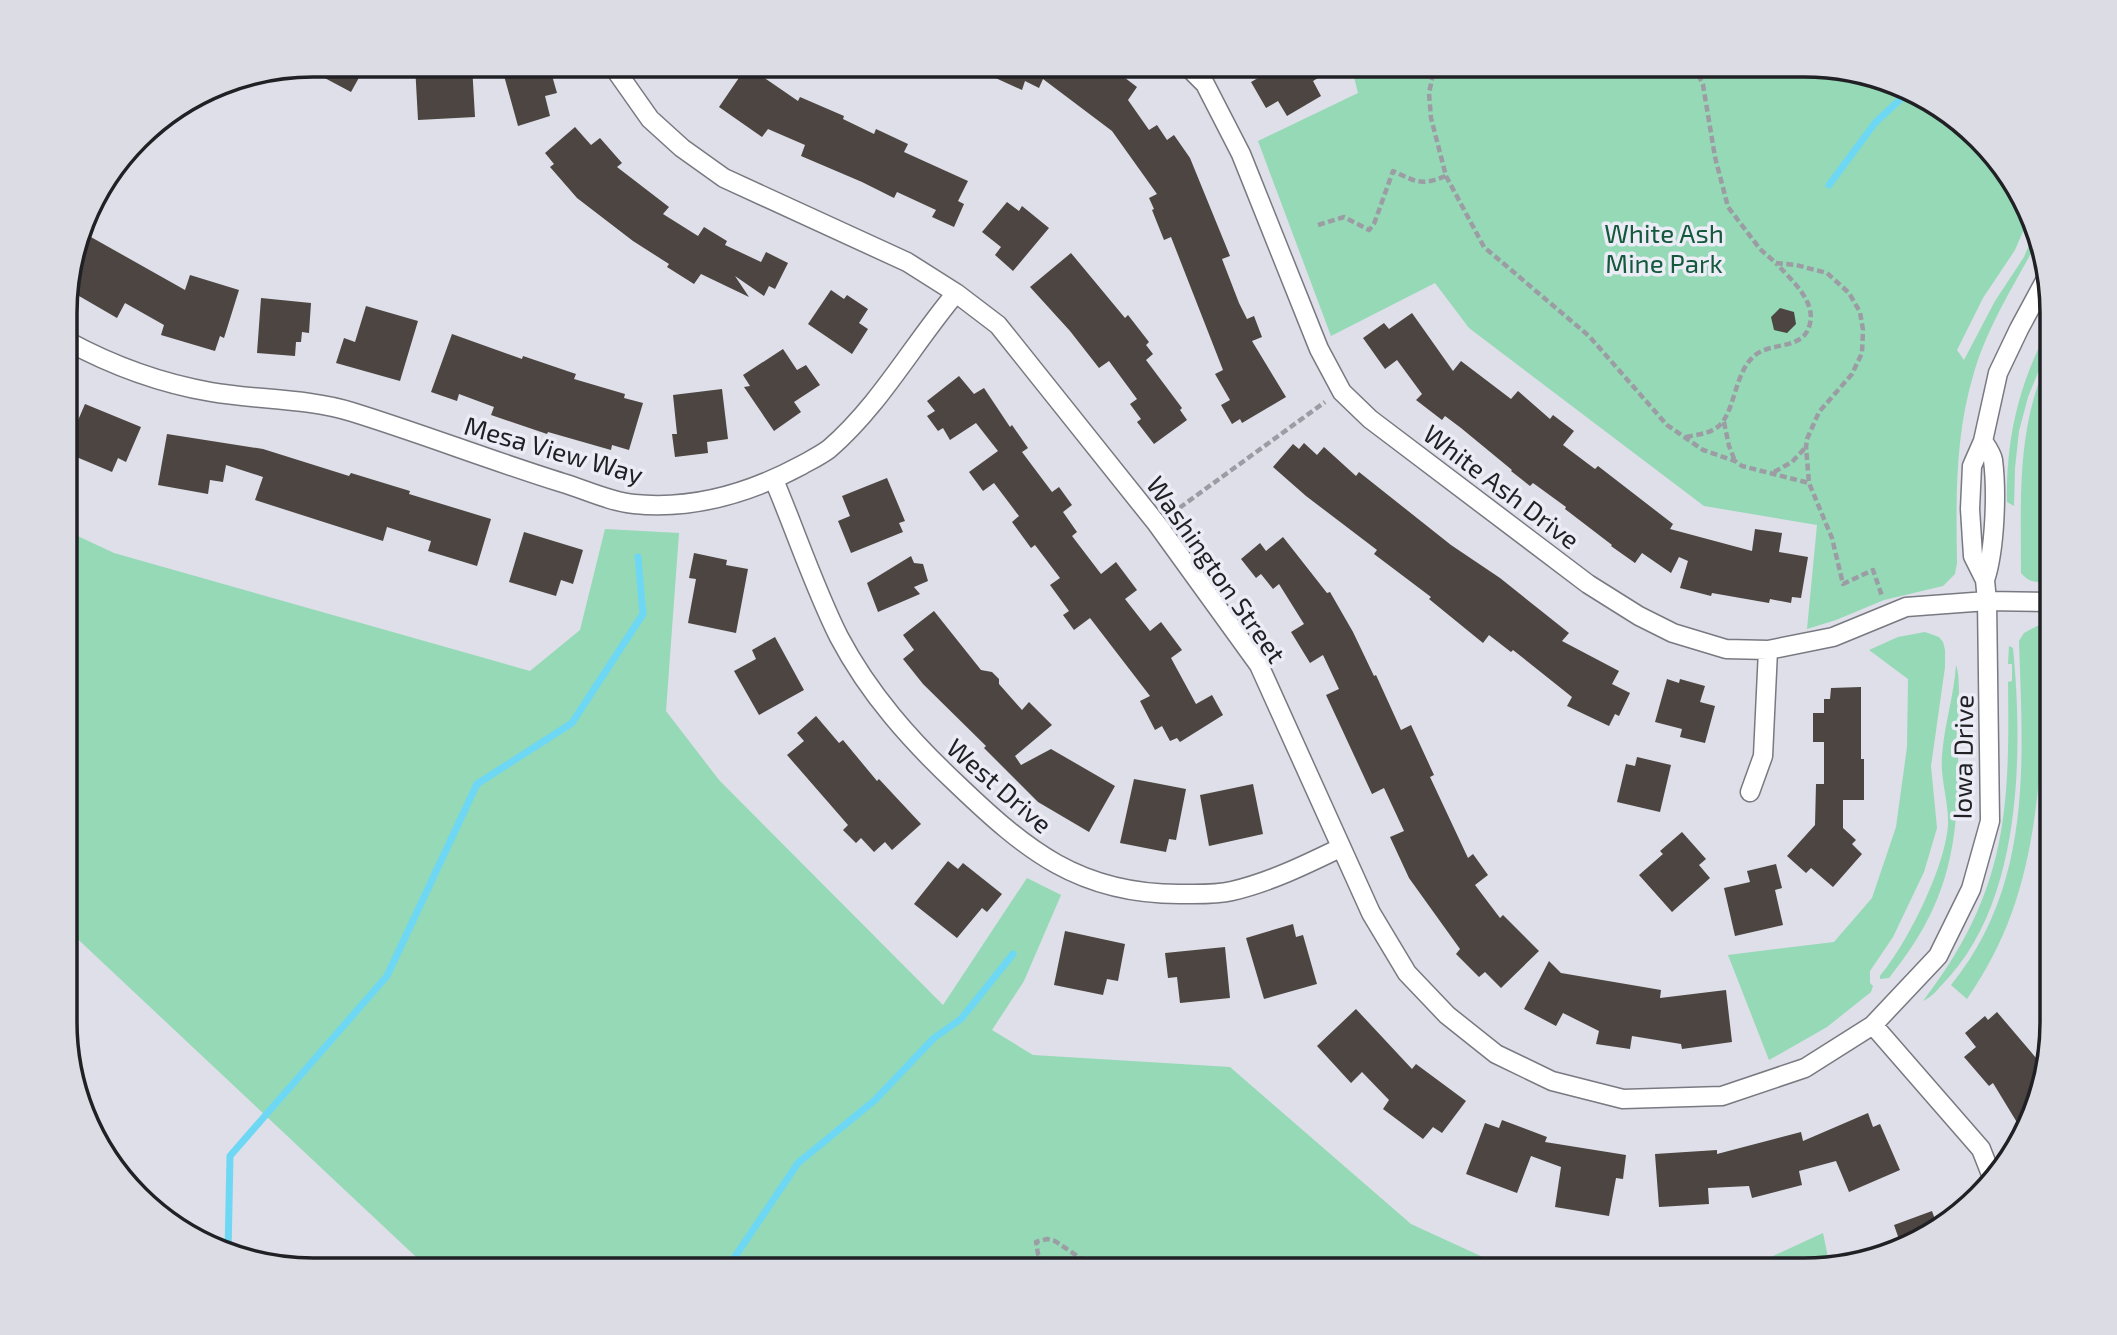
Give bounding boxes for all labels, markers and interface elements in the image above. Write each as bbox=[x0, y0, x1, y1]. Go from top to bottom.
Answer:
park label: White Ash Mine Park bbox=[1604, 217, 1724, 278]
street label: Mesa View Way bbox=[461, 409, 647, 489]
street label: White Ash Drive bbox=[1418, 417, 1586, 555]
street label: Washington Street bbox=[1141, 470, 1293, 668]
street label: Iowa Drive bbox=[1945, 694, 1979, 820]
street label: West Drive bbox=[941, 731, 1059, 839]

